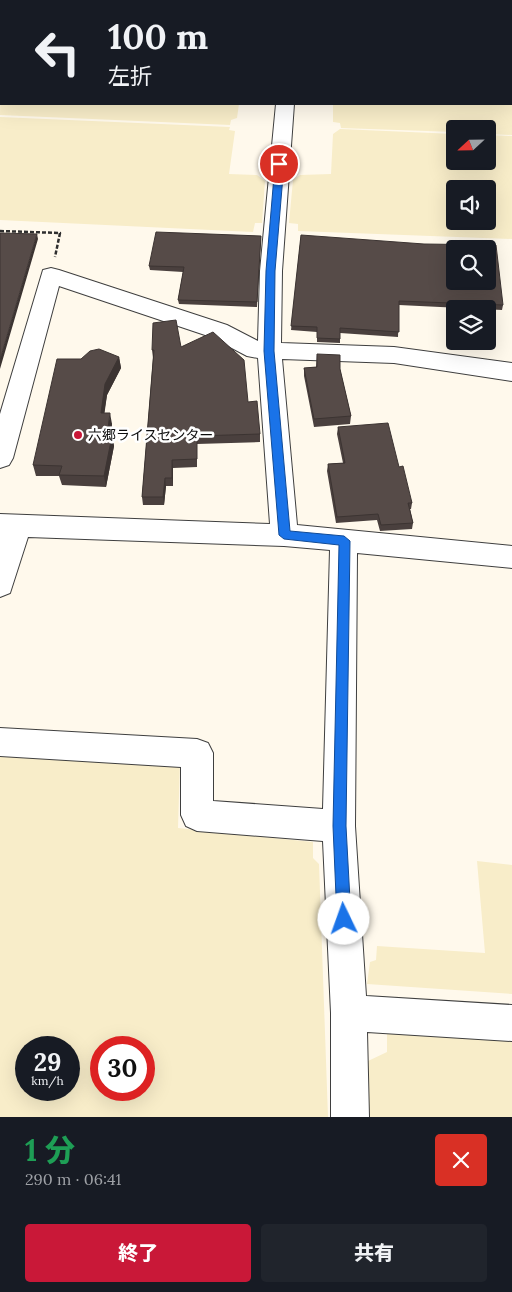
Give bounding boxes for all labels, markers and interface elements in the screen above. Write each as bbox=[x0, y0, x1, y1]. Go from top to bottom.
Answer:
text: 100 m bbox=[108, 14, 208, 59]
icon: left bbox=[25, 20, 90, 85]
text: 左折 bbox=[108, 62, 152, 90]
north arrow bbox=[446, 120, 496, 170]
map controls bbox=[446, 120, 496, 350]
pin bbox=[258, 143, 300, 185]
icon: arrive bbox=[265, 150, 293, 178]
button: sound bbox=[446, 180, 496, 230]
button: search bbox=[446, 240, 496, 290]
button: layers bbox=[446, 300, 496, 350]
place label: 六郷ライスセンター bbox=[88, 426, 214, 444]
marker: 六郷ライスセンター bbox=[72, 429, 84, 441]
position arrow bbox=[317, 892, 369, 944]
speed limit sign: 30 bbox=[90, 1036, 155, 1101]
text: 29 bbox=[34, 1046, 61, 1078]
text: km/h bbox=[31, 1073, 64, 1088]
text: 1 分 bbox=[25, 1131, 75, 1169]
button: close bbox=[435, 1134, 487, 1186]
text: 290 m · 06:41 bbox=[25, 1169, 121, 1189]
button: 終了 bbox=[25, 1224, 251, 1282]
button: 共有 bbox=[261, 1224, 487, 1282]

